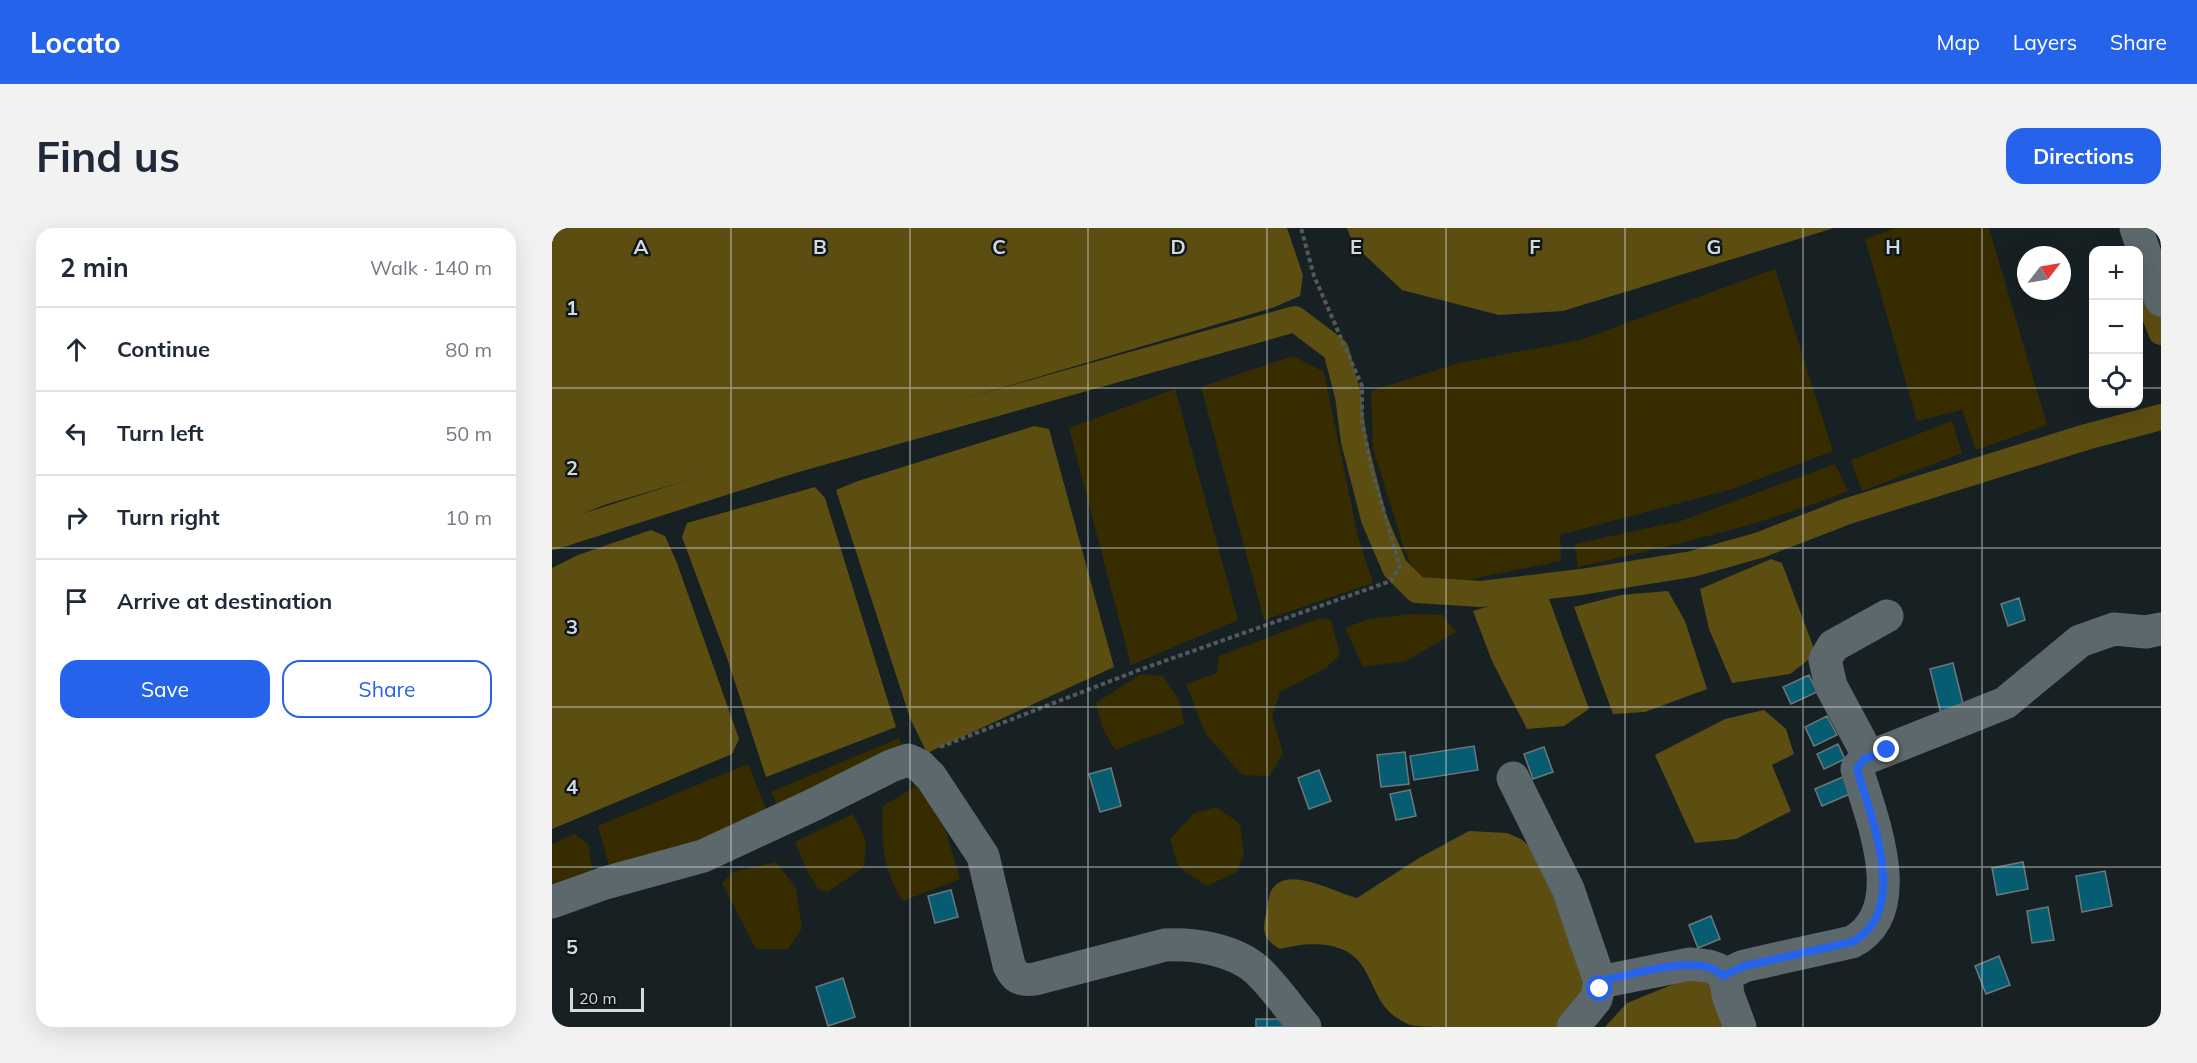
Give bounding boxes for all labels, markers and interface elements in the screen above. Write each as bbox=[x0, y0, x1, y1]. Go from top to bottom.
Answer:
text: Locato bbox=[30, 25, 121, 60]
text: Map bbox=[1937, 29, 1980, 55]
text: Layers bbox=[2013, 29, 2077, 55]
text: Share bbox=[2110, 29, 2167, 55]
button: Directions bbox=[2006, 128, 2161, 184]
text: Find us bbox=[36, 130, 180, 183]
text: A bbox=[634, 234, 649, 259]
text: B bbox=[813, 234, 827, 259]
text: C bbox=[992, 234, 1006, 259]
text: D bbox=[1170, 234, 1186, 259]
text: E bbox=[1350, 234, 1362, 259]
text: F bbox=[1529, 234, 1541, 259]
text: G bbox=[1707, 234, 1721, 259]
text: H bbox=[1885, 234, 1901, 259]
north arrow bbox=[2017, 246, 2071, 300]
map controls bbox=[2089, 246, 2143, 408]
button: + bbox=[2089, 246, 2143, 300]
text: 2 min bbox=[60, 251, 129, 284]
text: Walk · 140 m bbox=[370, 255, 492, 280]
text: 1 bbox=[566, 295, 578, 320]
button: − bbox=[2089, 300, 2143, 354]
icon: ahead bbox=[60, 333, 93, 366]
text: Continue bbox=[117, 335, 210, 363]
text: 80 m bbox=[445, 337, 492, 362]
button: locate bbox=[2089, 354, 2143, 408]
icon: left bbox=[60, 417, 93, 450]
text: Turn left bbox=[117, 419, 204, 447]
text: 50 m bbox=[445, 421, 492, 446]
text: 2 bbox=[566, 455, 578, 480]
icon: right bbox=[60, 501, 93, 534]
text: Turn right bbox=[117, 503, 220, 531]
text: 10 m bbox=[445, 505, 492, 530]
icon: arrive bbox=[60, 585, 93, 618]
text: Arrive at destination bbox=[117, 587, 332, 615]
text: 3 bbox=[566, 614, 578, 639]
button: Save bbox=[60, 660, 270, 718]
button: Share bbox=[282, 660, 492, 718]
route end bbox=[1873, 736, 1899, 762]
text: 4 bbox=[566, 774, 578, 799]
text: 5 bbox=[566, 934, 578, 959]
route start bbox=[1586, 975, 1612, 1001]
scale bar bbox=[570, 985, 644, 1012]
text: 20 m bbox=[579, 988, 616, 1008]

